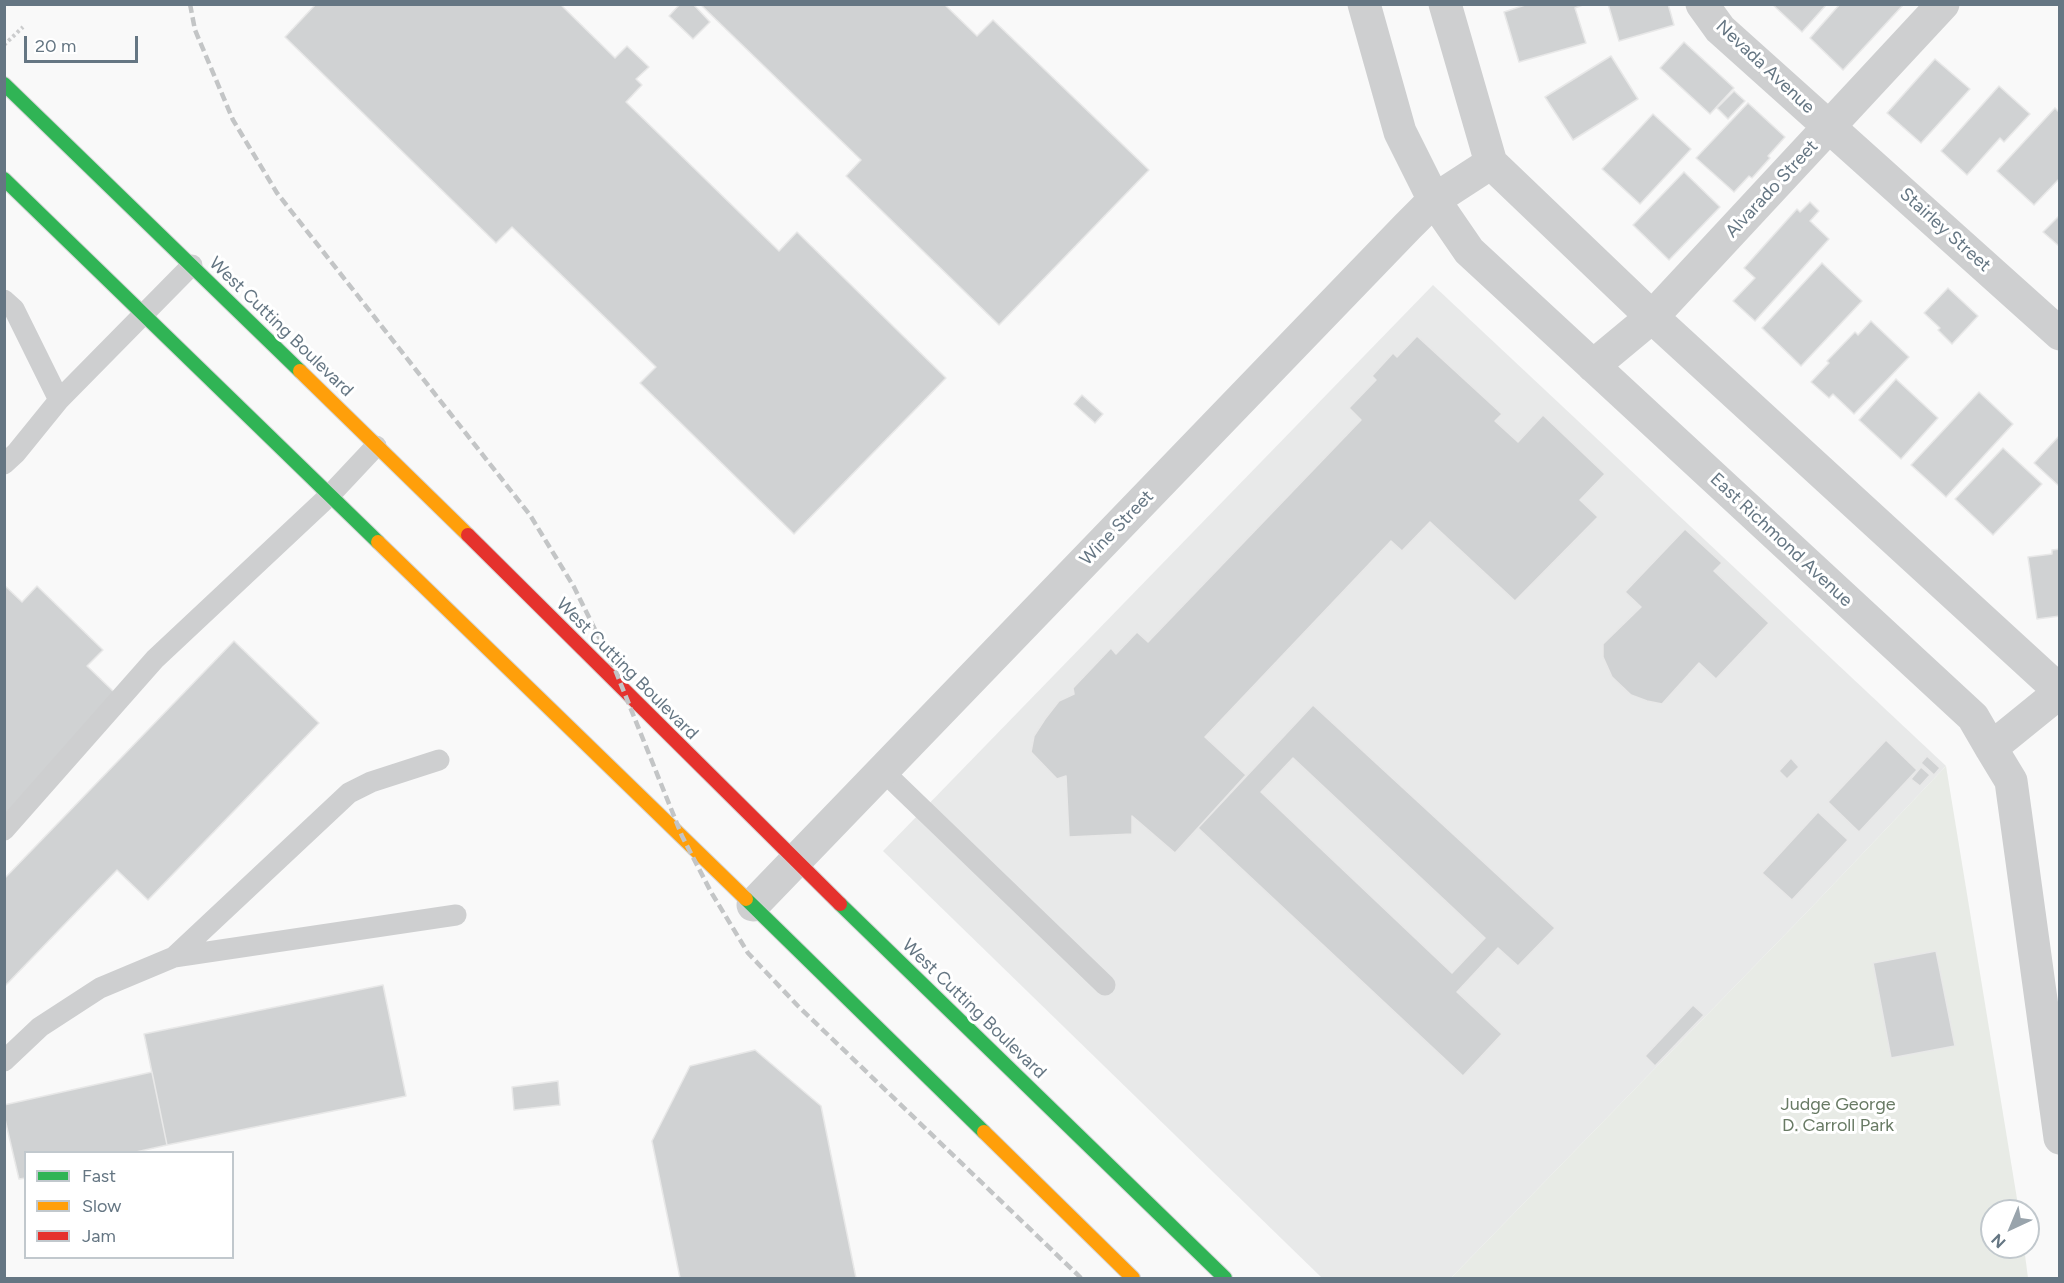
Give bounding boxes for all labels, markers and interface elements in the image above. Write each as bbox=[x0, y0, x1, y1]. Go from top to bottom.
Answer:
street label: Nevada Avenue bbox=[1711, 16, 1819, 118]
scale bar bbox=[27, 24, 141, 62]
text: 20 m bbox=[35, 35, 76, 57]
street label: Alvarado Street bbox=[1721, 136, 1823, 242]
street label: Stairley Street bbox=[1895, 183, 1995, 277]
street label: West Cutting Boulevard bbox=[204, 253, 358, 401]
street label: East Richmond Avenue bbox=[1705, 469, 1857, 611]
street label: Wine Street bbox=[1076, 486, 1158, 570]
street label: West Cutting Boulevard bbox=[552, 594, 702, 744]
street label: West Cutting Boulevard bbox=[897, 935, 1051, 1083]
park label: Judge George D. Carroll Park bbox=[1780, 1094, 1896, 1136]
legend bbox=[24, 1151, 234, 1259]
text: Fast bbox=[82, 1165, 116, 1187]
text: Slow bbox=[82, 1195, 121, 1217]
north arrow bbox=[1980, 1199, 2040, 1259]
text: Jam bbox=[82, 1225, 116, 1247]
text: N bbox=[1987, 1230, 2010, 1252]

